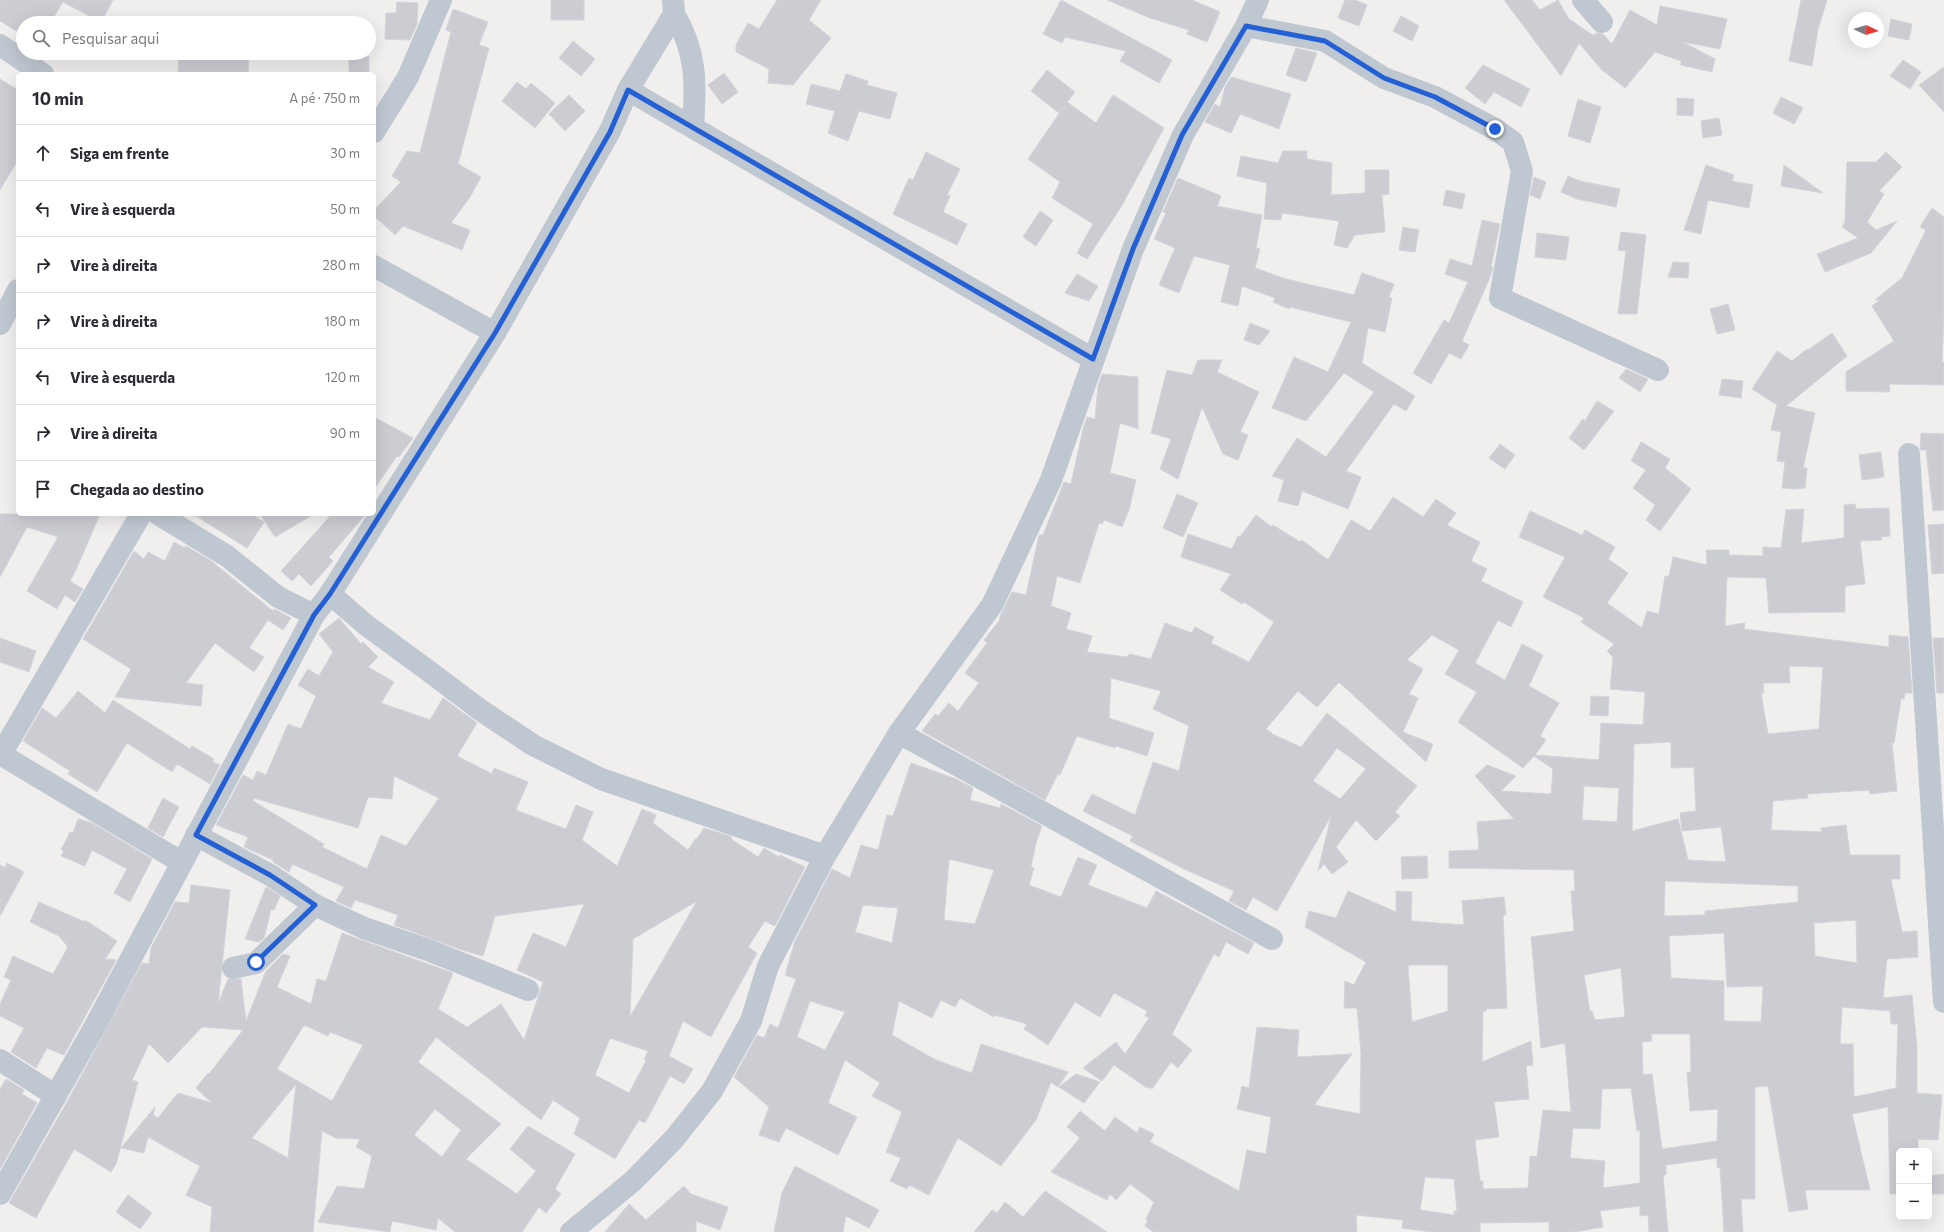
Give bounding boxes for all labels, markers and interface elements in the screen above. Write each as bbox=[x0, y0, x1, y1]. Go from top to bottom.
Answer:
north arrow bbox=[1848, 12, 1884, 48]
search box bbox=[16, 16, 376, 60]
icon: search bbox=[30, 27, 52, 49]
text: Pesquisar aqui bbox=[62, 29, 159, 47]
text: 10 min bbox=[32, 88, 84, 109]
text: A pé · 750 m bbox=[289, 90, 360, 106]
route end bbox=[1486, 120, 1504, 138]
icon: ahead bbox=[32, 142, 54, 164]
text: Siga em frente bbox=[70, 144, 169, 162]
text: 30 m bbox=[330, 145, 360, 161]
icon: left bbox=[32, 198, 54, 220]
text: Vire à esquerda bbox=[70, 200, 175, 218]
text: 50 m bbox=[330, 201, 360, 217]
icon: right bbox=[32, 254, 54, 276]
text: Vire à direita bbox=[70, 256, 158, 274]
text: 280 m bbox=[323, 257, 360, 273]
icon: right bbox=[32, 310, 54, 332]
text: Vire à direita bbox=[70, 312, 158, 330]
text: 180 m bbox=[324, 313, 360, 329]
icon: left bbox=[32, 366, 54, 388]
text: Vire à esquerda bbox=[70, 368, 175, 386]
text: 120 m bbox=[325, 369, 360, 385]
icon: right bbox=[32, 422, 54, 444]
text: Vire à direita bbox=[70, 424, 158, 442]
text: 90 m bbox=[330, 425, 360, 441]
icon: arrive bbox=[32, 478, 54, 500]
text: Chegada ao destino bbox=[70, 480, 204, 498]
route start bbox=[247, 953, 265, 971]
map controls bbox=[1896, 1148, 1932, 1220]
button: + bbox=[1896, 1148, 1932, 1184]
button: − bbox=[1896, 1184, 1932, 1220]

